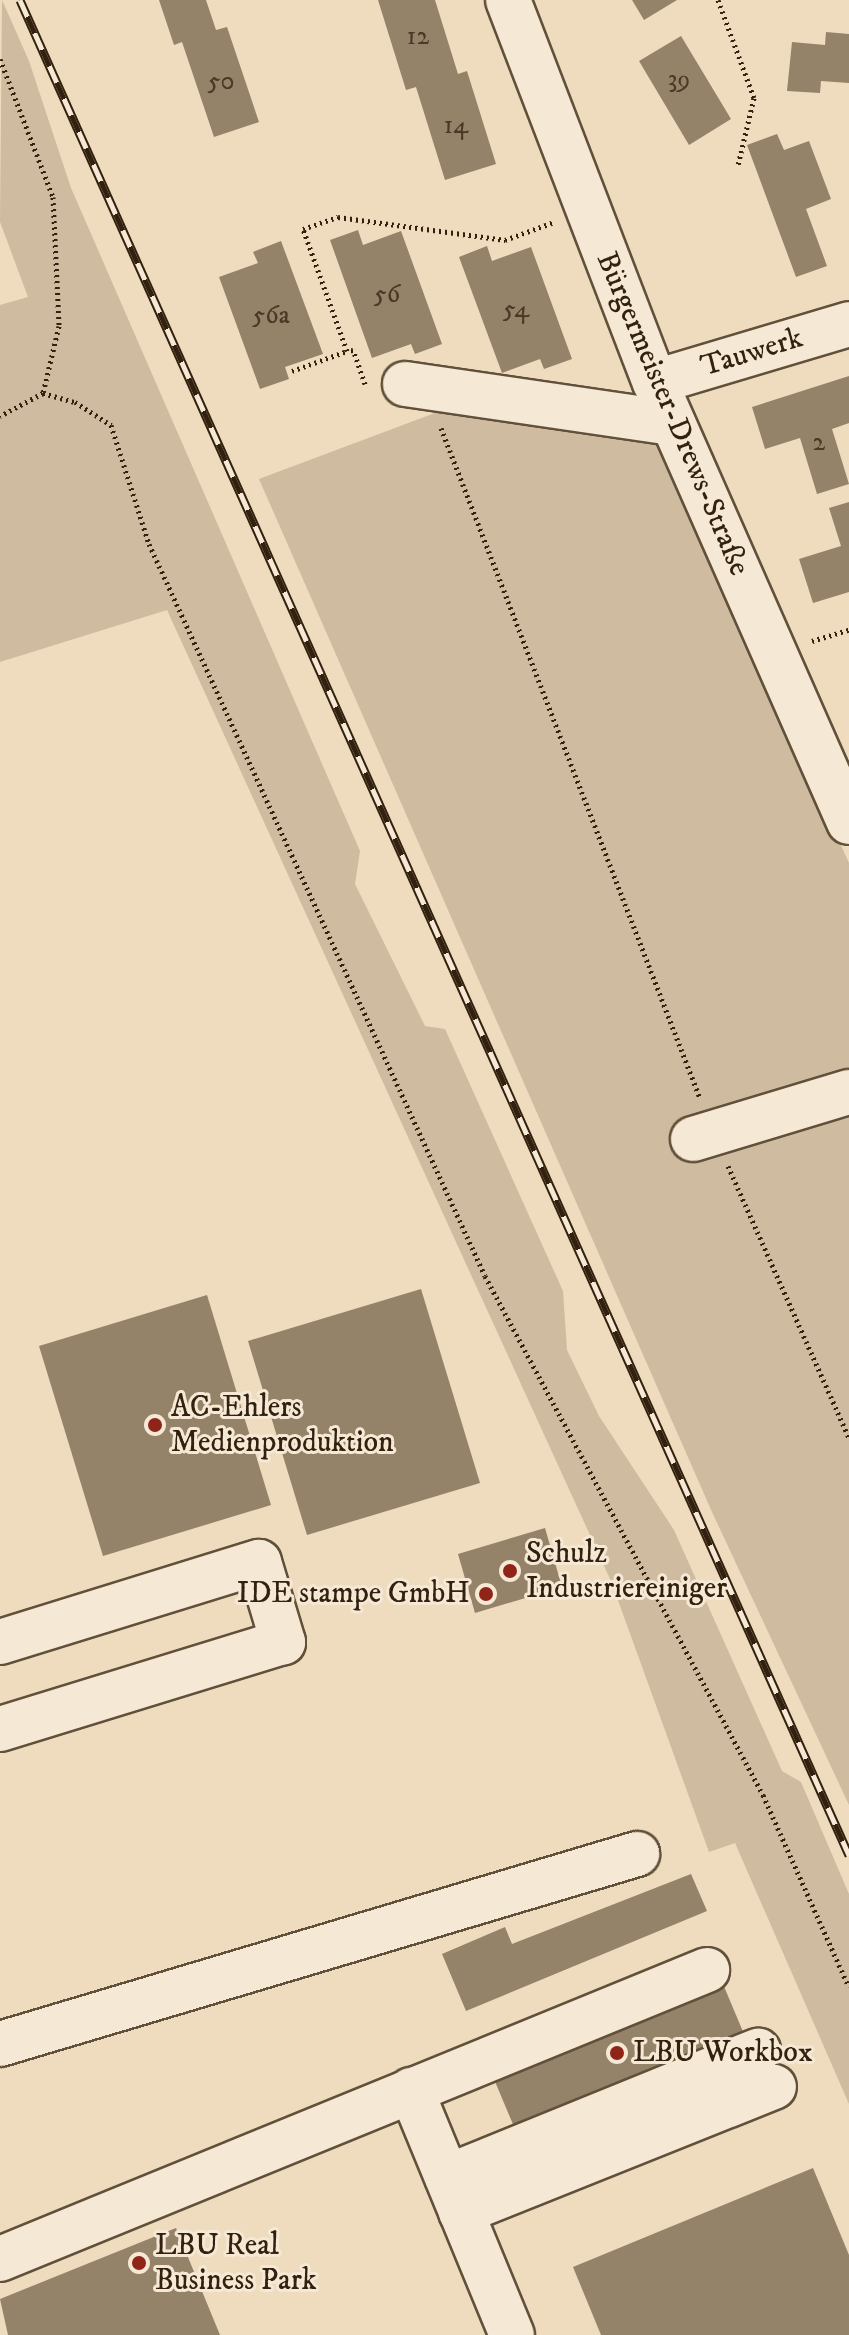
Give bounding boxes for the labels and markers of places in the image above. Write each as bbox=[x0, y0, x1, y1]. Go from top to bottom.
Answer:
place label: AC-Ehlers Medienproduktion bbox=[171, 1390, 394, 1460]
marker: AC-Ehlers Medienproduktion bbox=[146, 1416, 164, 1434]
place label: Schulz Industriereiniger bbox=[526, 1536, 727, 1606]
marker: Schulz Industriereiniger bbox=[501, 1562, 519, 1580]
place label: IDE stampe GmbH bbox=[237, 1576, 470, 1612]
marker: IDE stampe GmbH bbox=[477, 1585, 495, 1603]
place label: LBU Workbox bbox=[633, 2035, 813, 2071]
marker: LBU Workbox bbox=[608, 2044, 626, 2062]
place label: LBU Real Business Park bbox=[155, 2228, 317, 2298]
marker: LBU Real Business Park bbox=[130, 2254, 148, 2272]

